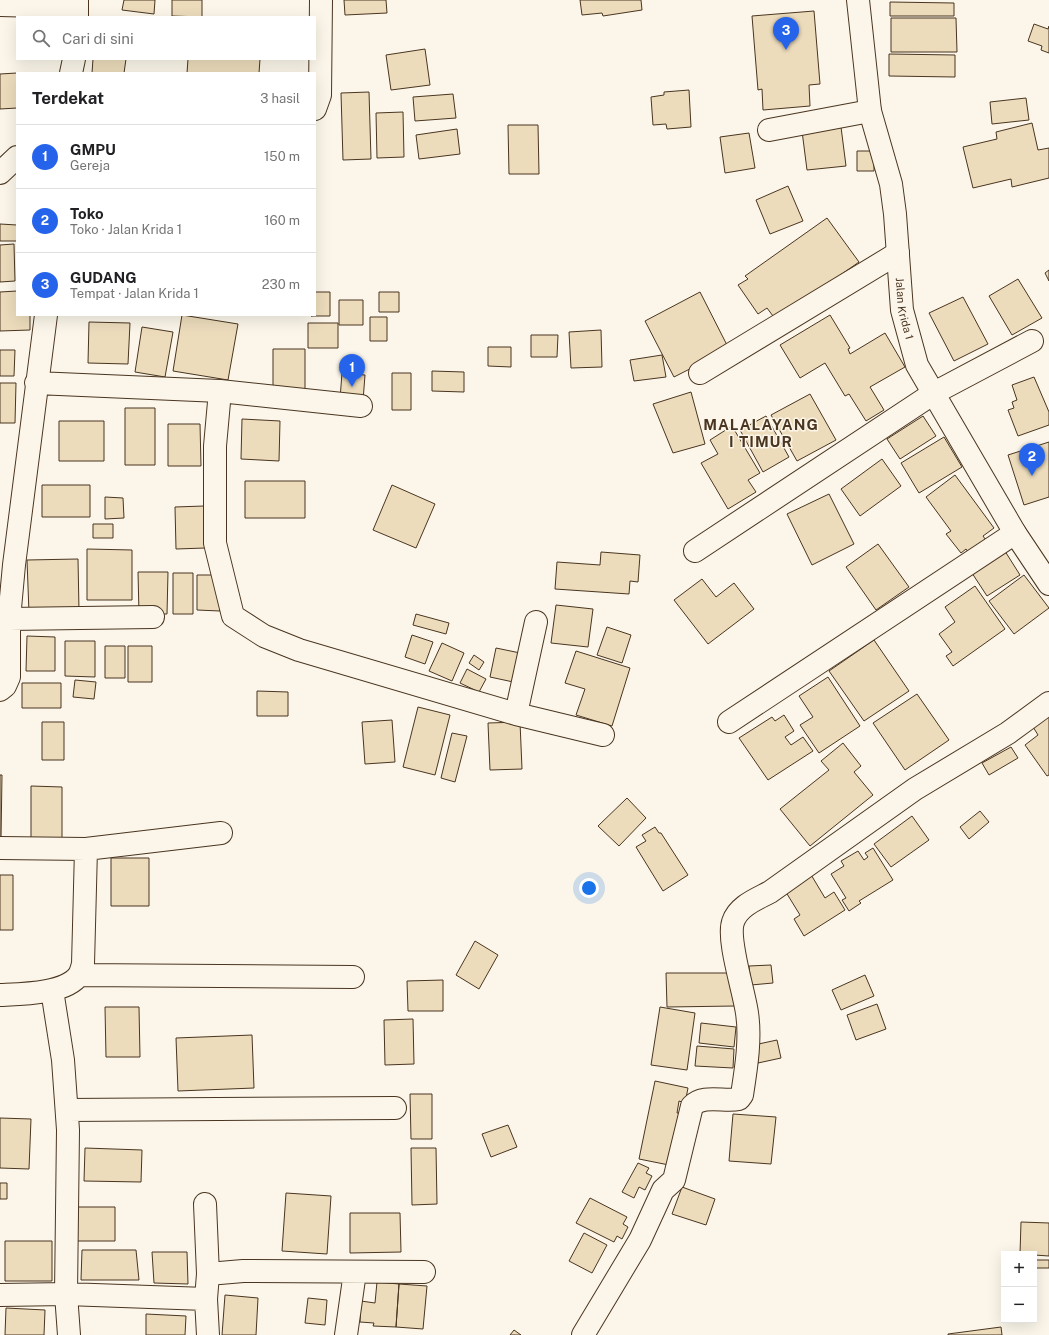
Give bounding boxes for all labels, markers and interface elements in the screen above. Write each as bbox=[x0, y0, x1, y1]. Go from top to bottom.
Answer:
search box bbox=[16, 16, 316, 60]
pin: 3 bbox=[773, 17, 799, 50]
icon: search bbox=[30, 27, 52, 49]
text: Cari di sini bbox=[62, 30, 134, 47]
text: Terdekat bbox=[32, 88, 104, 108]
text: 3 hasil bbox=[260, 91, 300, 106]
text: GMPU bbox=[70, 141, 116, 158]
text: 1 bbox=[42, 149, 48, 164]
text: 150 m bbox=[264, 149, 300, 164]
text: Gereja bbox=[70, 158, 110, 173]
text: Toko bbox=[70, 205, 104, 222]
text: 2 bbox=[41, 213, 49, 228]
text: 160 m bbox=[264, 213, 300, 228]
text: Toko · Jalan Krida 1 bbox=[70, 222, 182, 237]
text: GUDANG bbox=[70, 269, 137, 286]
text: 3 bbox=[41, 277, 49, 292]
text: 230 m bbox=[262, 277, 300, 292]
street label: Jalan Krida 1 bbox=[894, 277, 916, 341]
text: Tempat · Jalan Krida 1 bbox=[70, 286, 199, 301]
pin: 1 bbox=[339, 354, 365, 387]
district label: MALALAYANG I TIMUR bbox=[703, 416, 819, 450]
pin: 2 bbox=[1019, 443, 1045, 476]
your location bbox=[579, 878, 599, 898]
map controls bbox=[1001, 1251, 1037, 1323]
button: + bbox=[1001, 1251, 1037, 1287]
button: − bbox=[1001, 1287, 1037, 1323]

